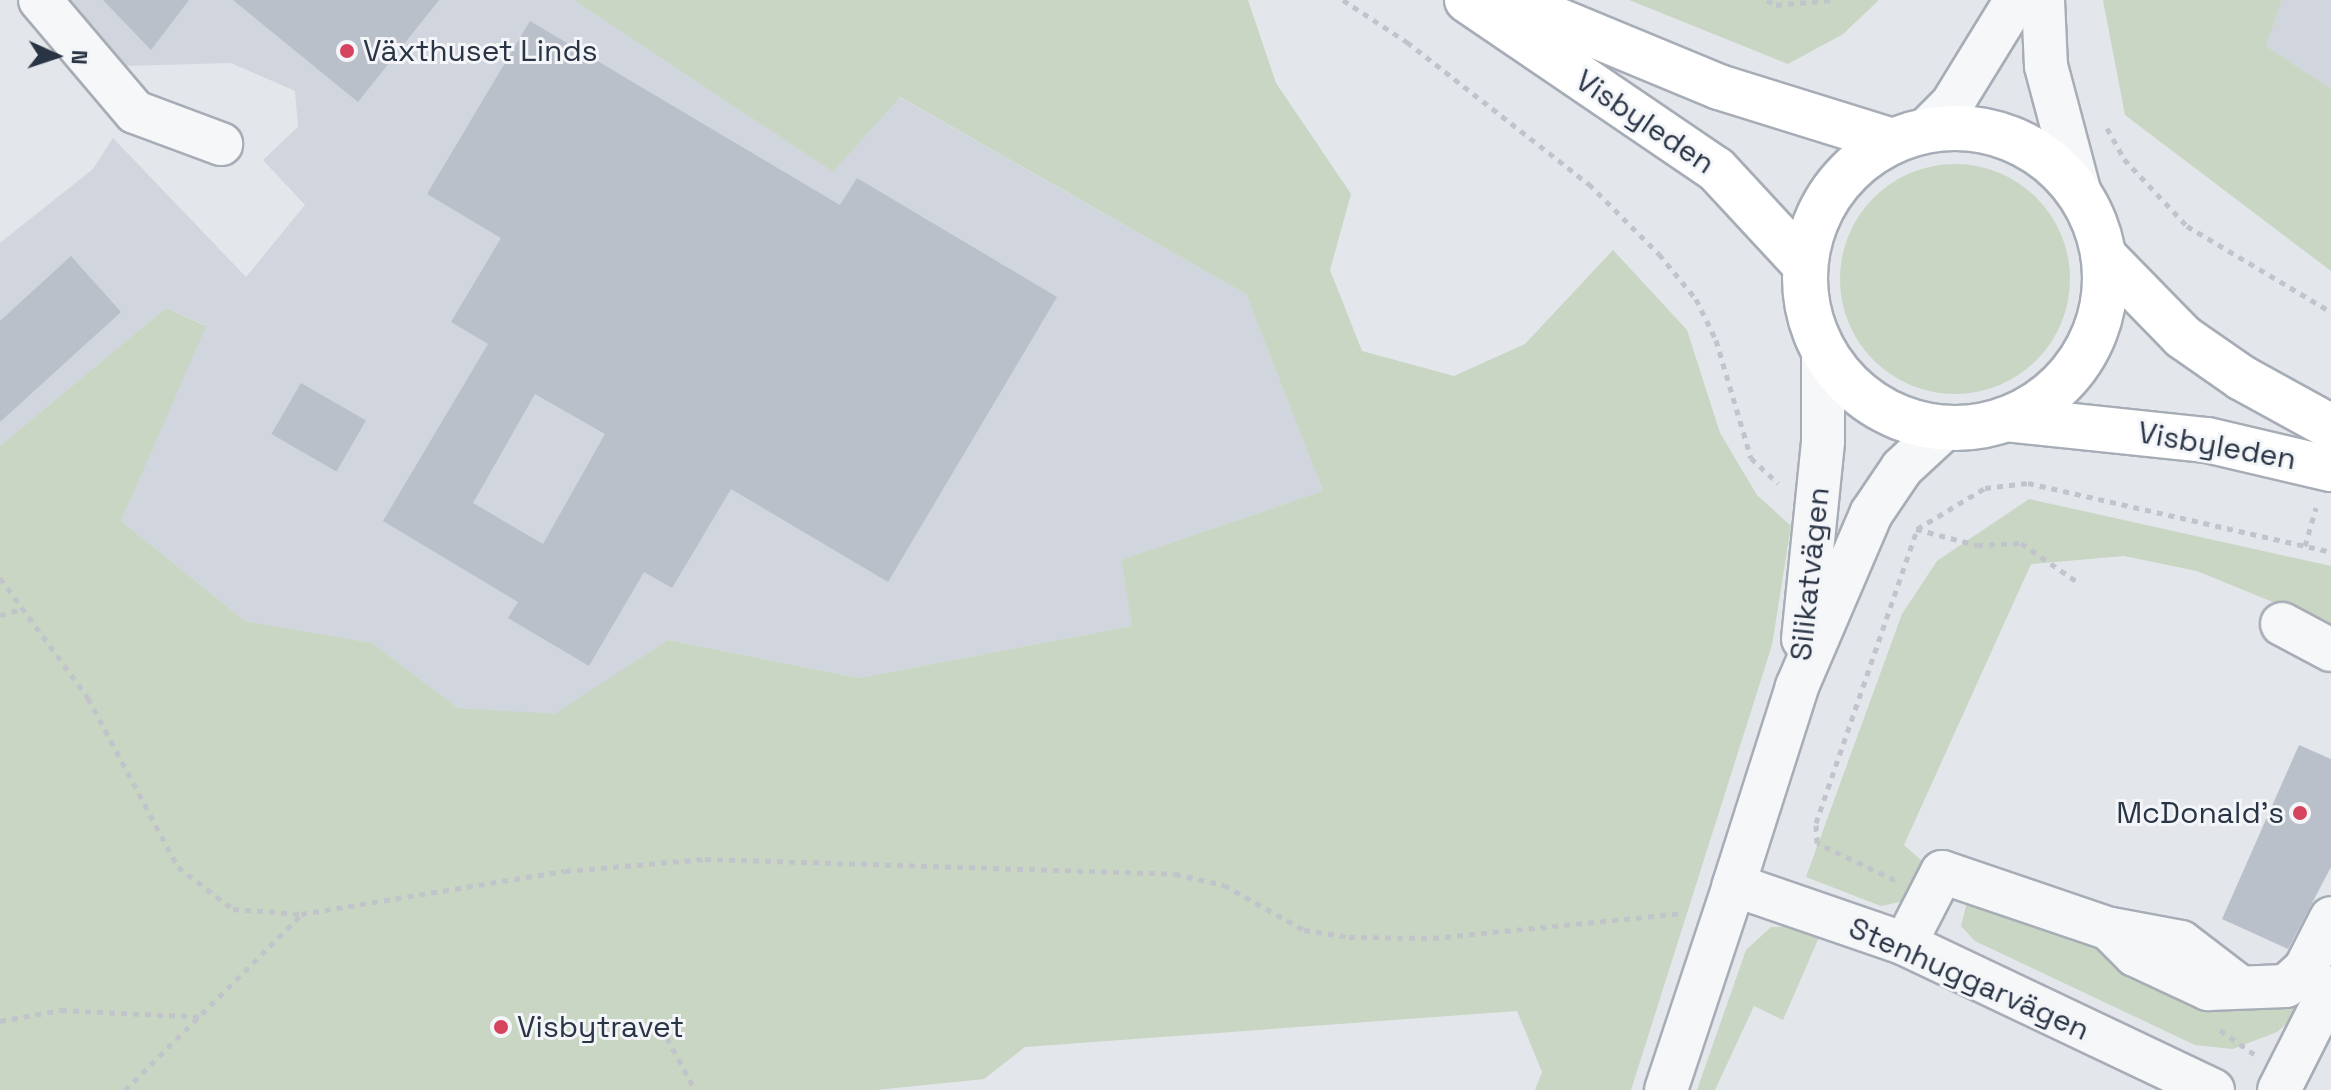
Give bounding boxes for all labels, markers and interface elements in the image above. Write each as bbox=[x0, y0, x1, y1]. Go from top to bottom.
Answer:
north arrow bbox=[16, 16, 96, 96]
place label: Växthuset Linds bbox=[363, 33, 598, 69]
marker: Växthuset Linds bbox=[338, 42, 356, 60]
text: N bbox=[66, 49, 94, 65]
street label: Visbyleden bbox=[1569, 62, 1721, 182]
street label: Visbyleden bbox=[2135, 414, 2299, 478]
street label: Silikatvägen bbox=[1783, 485, 1837, 663]
place label: McDonald's bbox=[2116, 795, 2284, 831]
marker: McDonald's bbox=[2291, 804, 2309, 822]
street label: Stenhuggarvägen bbox=[1843, 910, 2095, 1048]
place label: Visbytravet bbox=[517, 1009, 684, 1045]
marker: Visbytravet bbox=[492, 1018, 510, 1036]

